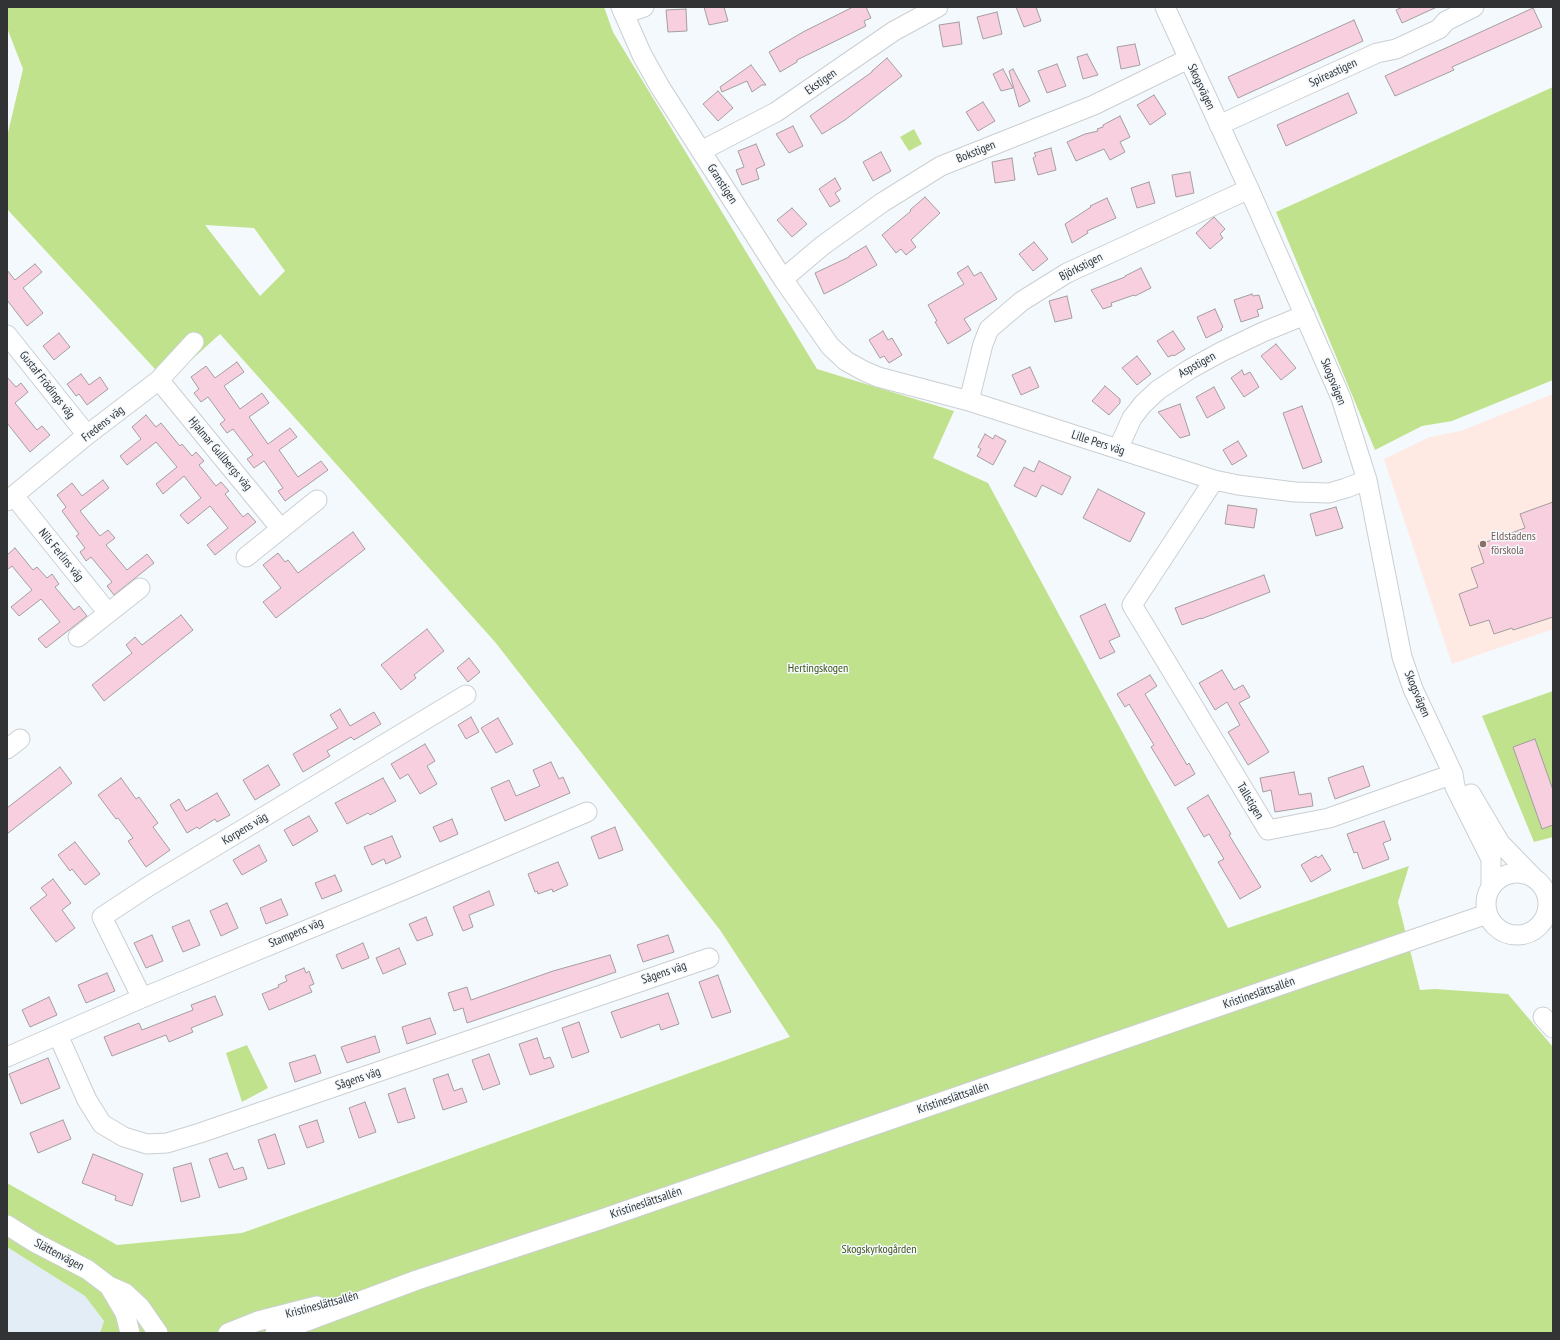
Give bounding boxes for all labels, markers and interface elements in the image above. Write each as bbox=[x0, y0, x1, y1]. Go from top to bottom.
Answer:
street label: Spireastigen bbox=[1307, 56, 1359, 90]
street label: Skogsvägen bbox=[1184, 62, 1218, 112]
street label: Ekstigen bbox=[802, 66, 840, 98]
street label: Bokstigen bbox=[954, 138, 998, 166]
street label: Granstigen bbox=[704, 161, 740, 207]
street label: Björkstigen bbox=[1057, 250, 1105, 284]
street label: Gustaf Frödings väg bbox=[16, 348, 78, 422]
street label: Aspstigen bbox=[1176, 349, 1218, 381]
street label: Skogsvägen bbox=[1317, 357, 1349, 407]
street label: Fredens väg bbox=[79, 403, 127, 445]
street label: Hjalmar Gullbergs väg bbox=[185, 414, 255, 494]
street label: Lille Pers väg bbox=[1070, 428, 1126, 458]
street label: Nils Ferlins väg bbox=[35, 526, 87, 584]
place label: Eldstadens förskola bbox=[1491, 530, 1536, 558]
marker: Eldstadens förskola bbox=[1478, 539, 1488, 549]
park label: Hertingskogen bbox=[788, 662, 848, 676]
street label: Skogsvägen bbox=[1401, 669, 1433, 719]
street label: Tallstigen bbox=[1234, 780, 1266, 822]
street label: Korpens väg bbox=[220, 810, 270, 848]
street label: Stampens väg bbox=[267, 915, 325, 951]
street label: Sågens väg bbox=[640, 959, 688, 987]
street label: Kristineslättsallén bbox=[1221, 974, 1297, 1012]
street label: Sågens väg bbox=[334, 1065, 382, 1093]
street label: Kristineslättsallén bbox=[915, 1079, 991, 1117]
street label: Kristineslättsallén bbox=[608, 1184, 684, 1222]
street label: Slättenvägen bbox=[32, 1236, 86, 1274]
park label: Skogskyrkogården bbox=[842, 1243, 916, 1257]
street label: Kristineslättsallén bbox=[284, 1288, 360, 1322]

